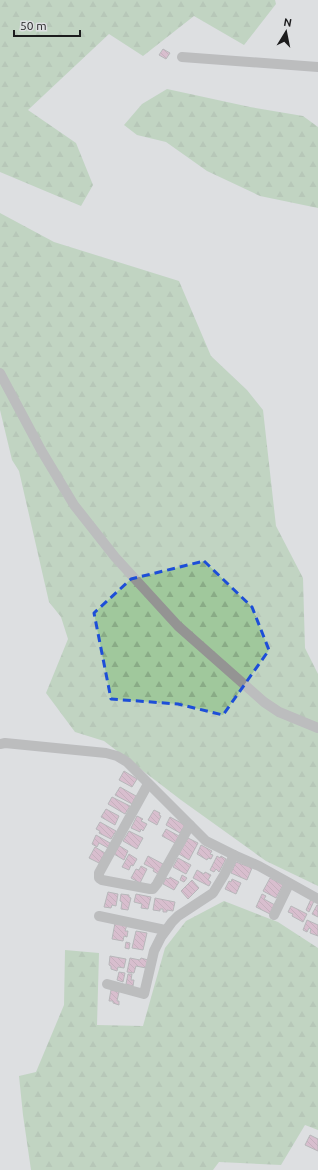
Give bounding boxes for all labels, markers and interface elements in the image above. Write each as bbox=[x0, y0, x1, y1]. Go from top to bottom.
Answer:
scale bar bbox=[14, 12, 80, 38]
north arrow bbox=[266, 12, 306, 52]
text: N bbox=[283, 16, 293, 29]
text: 50 m bbox=[20, 19, 47, 32]

